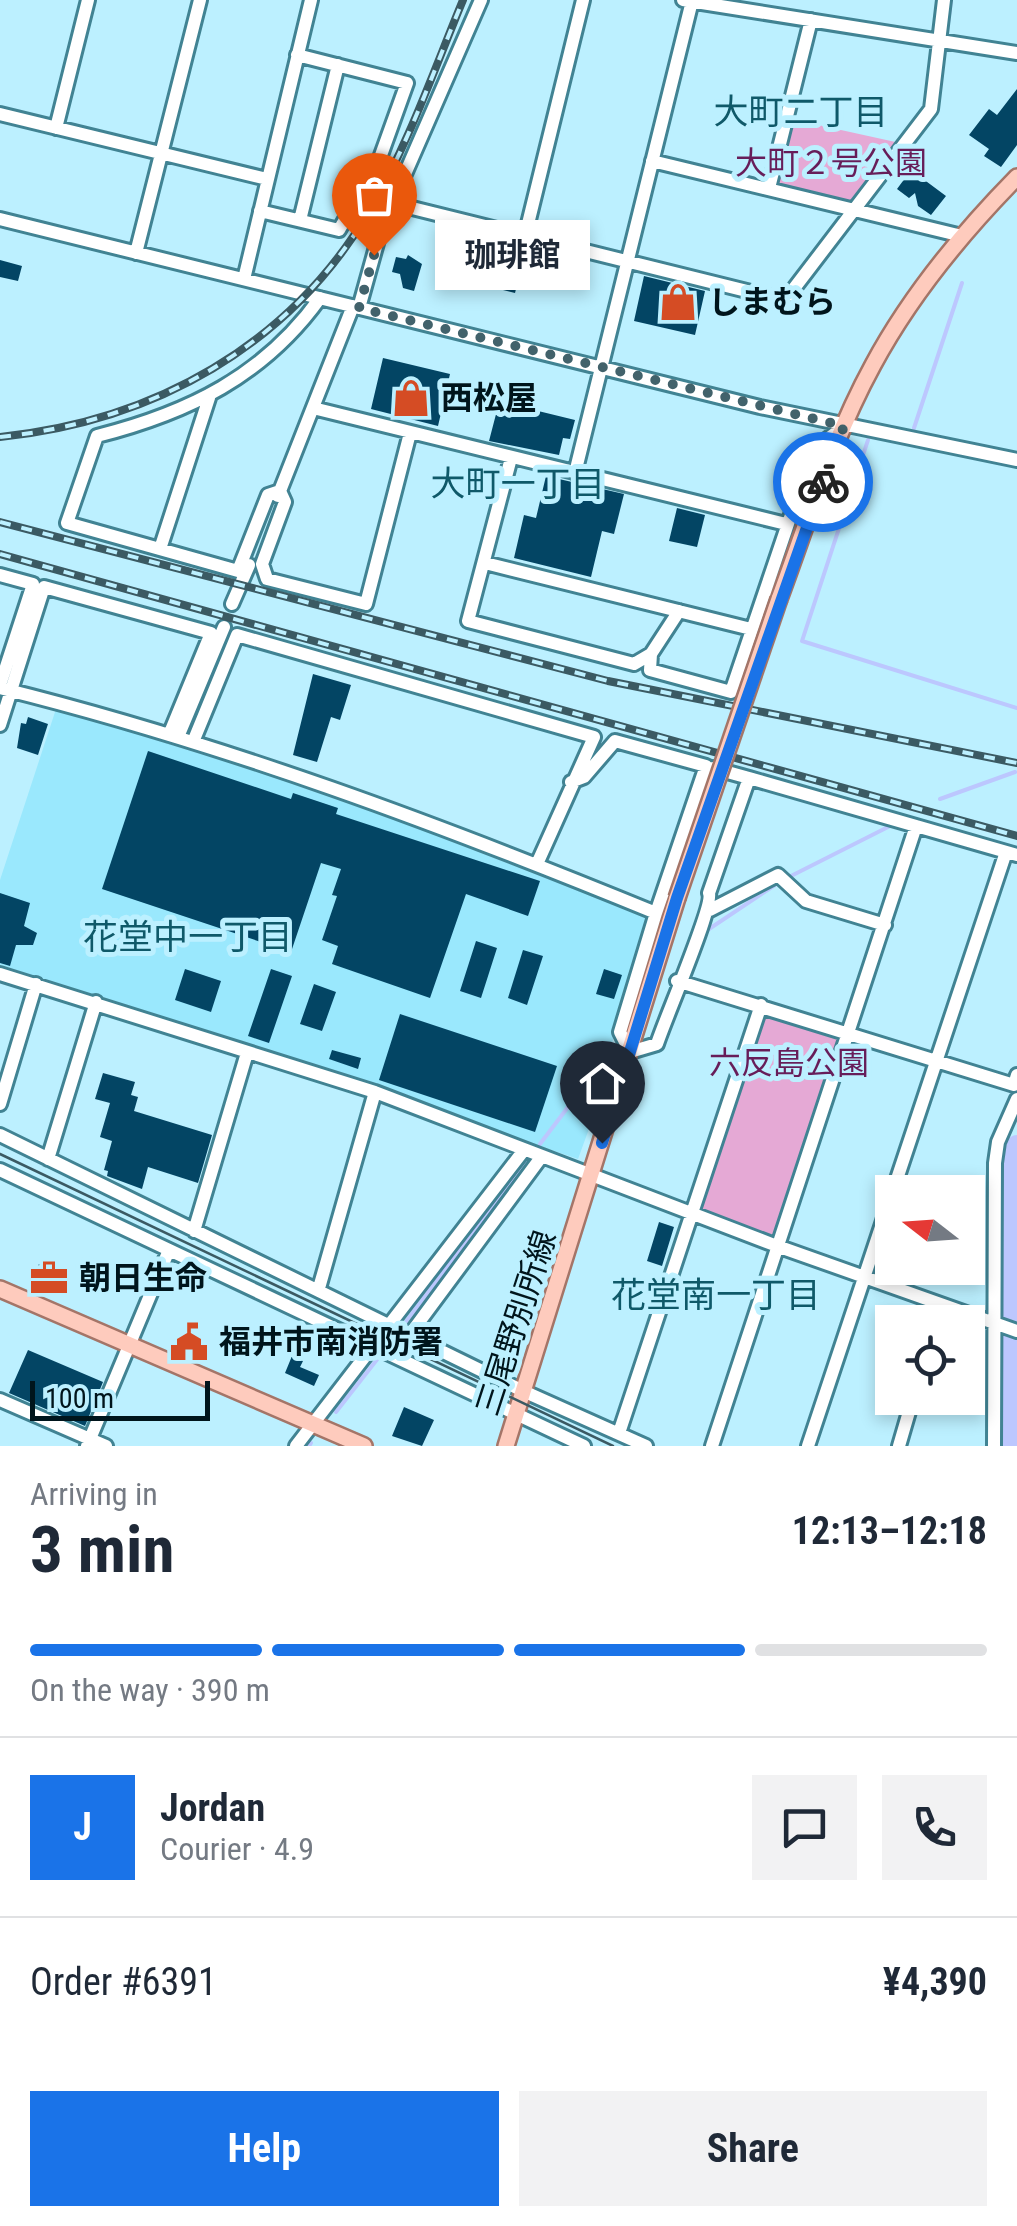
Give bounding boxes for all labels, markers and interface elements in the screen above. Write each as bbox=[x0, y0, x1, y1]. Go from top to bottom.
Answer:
district label: 大町二丁目 bbox=[713, 92, 889, 133]
park label: 大町２号公園 bbox=[735, 144, 927, 182]
pin bbox=[332, 153, 417, 256]
icon: bag bbox=[347, 168, 402, 223]
callout: 珈琲館 bbox=[434, 220, 589, 290]
text: 珈琲館 bbox=[464, 236, 561, 274]
shop icon: しまむら bbox=[657, 281, 699, 323]
place label: しまむら bbox=[708, 283, 836, 321]
shop icon: 西松屋 bbox=[390, 377, 432, 419]
place label: 西松屋 bbox=[441, 379, 537, 417]
courier bbox=[773, 432, 873, 532]
icon: bike bbox=[796, 455, 851, 510]
district label: 大町一丁目 bbox=[430, 464, 606, 505]
district label: 花堂中一丁目 bbox=[83, 917, 293, 958]
pin bbox=[560, 1041, 645, 1144]
park label: 六反島公園 bbox=[709, 1044, 869, 1082]
icon: home bbox=[575, 1056, 630, 1111]
north arrow bbox=[875, 1175, 985, 1285]
map controls bbox=[875, 1175, 985, 1415]
street label: 三尾野別所線 bbox=[468, 1226, 564, 1420]
office icon: 朝日生命 bbox=[28, 1257, 70, 1299]
place label: 朝日生命 bbox=[79, 1259, 207, 1297]
district label: 花堂南一丁目 bbox=[611, 1275, 821, 1316]
button: locate bbox=[875, 1305, 985, 1415]
public building icon: 福井市南消防署 bbox=[168, 1321, 210, 1363]
place label: 福井市南消防署 bbox=[219, 1323, 443, 1361]
scale bar bbox=[30, 1376, 210, 1420]
text: 100 m bbox=[45, 1382, 114, 1415]
text: Arriving in bbox=[30, 1475, 158, 1513]
text: 12:13–12:18 bbox=[792, 1509, 987, 1553]
text: 3 min bbox=[30, 1512, 174, 1588]
text: On the way · 390 m bbox=[30, 1671, 270, 1709]
button: chat bbox=[752, 1775, 857, 1880]
button: phone bbox=[882, 1775, 987, 1880]
text: Jordan bbox=[160, 1786, 265, 1830]
text: J bbox=[73, 1805, 92, 1849]
text: Courier · 4.9 bbox=[160, 1830, 314, 1868]
text: Order #6391 bbox=[30, 1960, 217, 2004]
text: ¥4,390 bbox=[883, 1960, 987, 2004]
button: Help bbox=[30, 2091, 499, 2206]
button: Share bbox=[519, 2091, 987, 2206]

